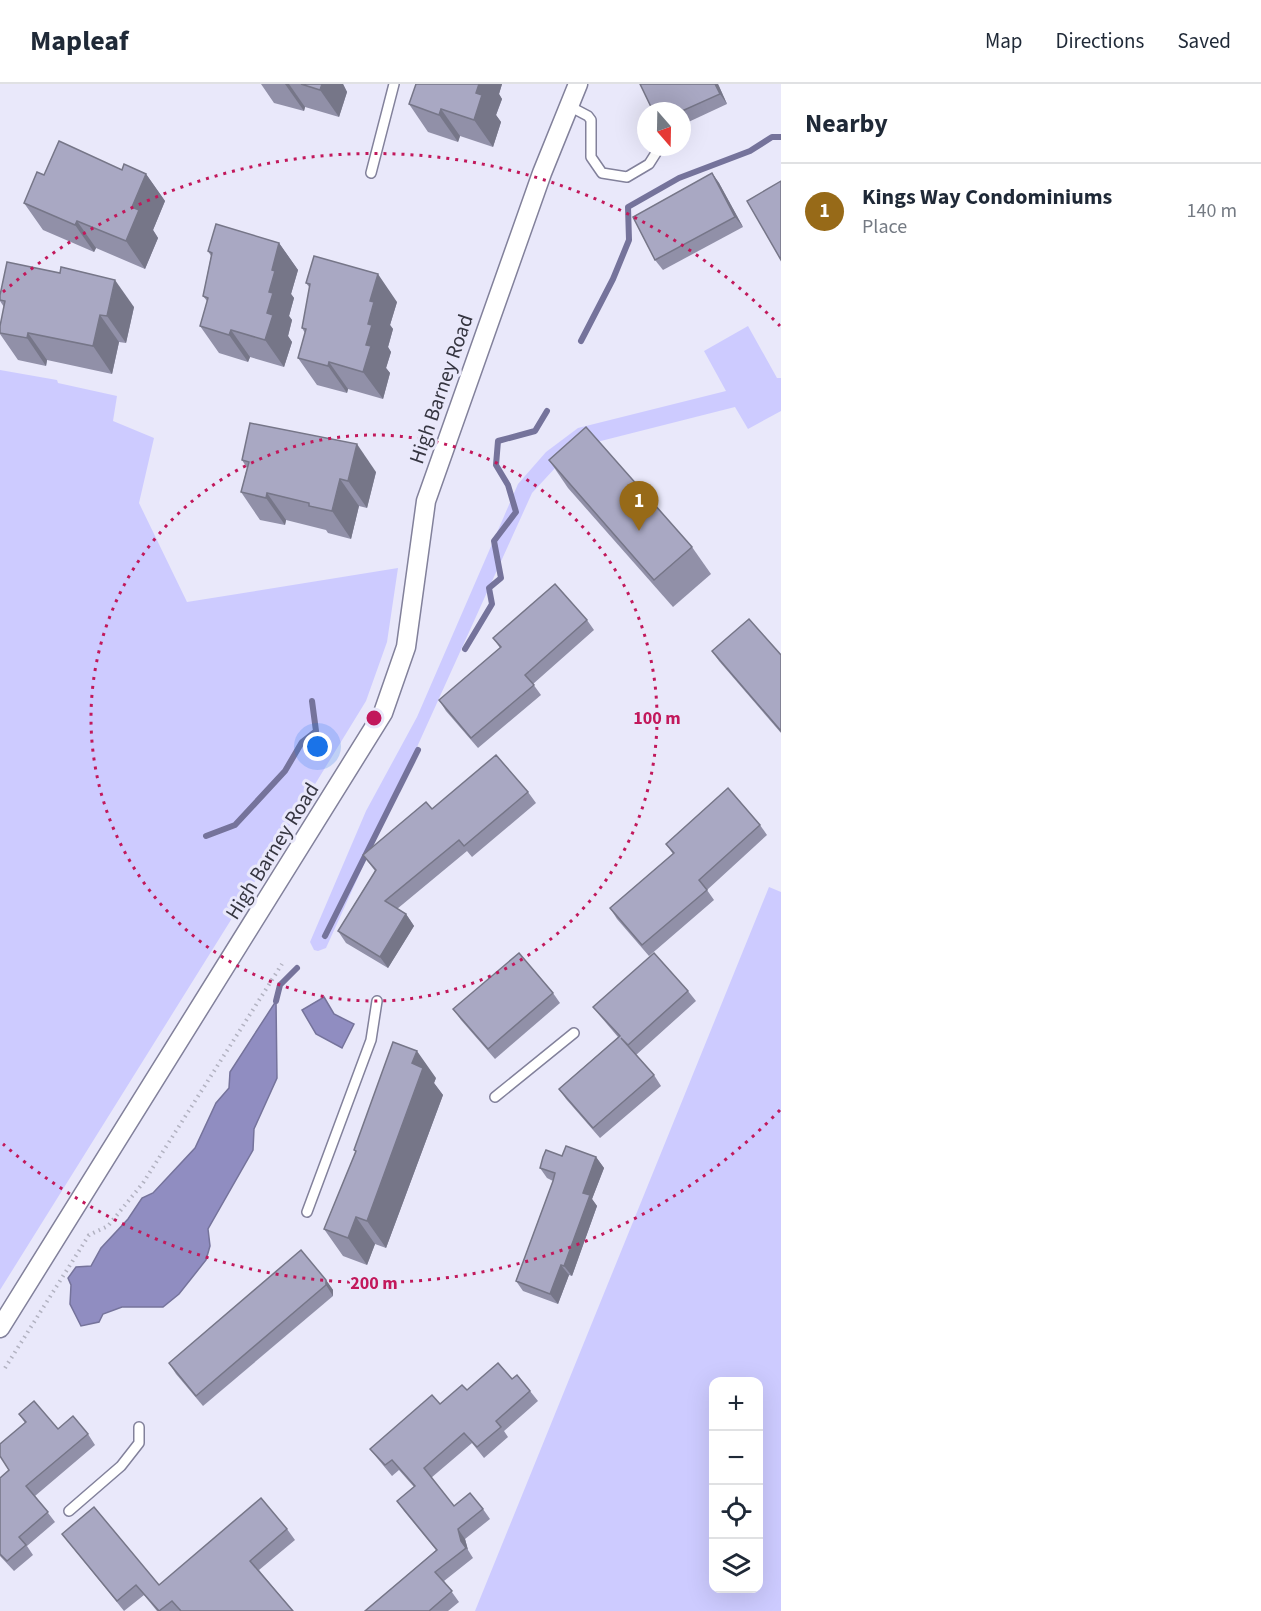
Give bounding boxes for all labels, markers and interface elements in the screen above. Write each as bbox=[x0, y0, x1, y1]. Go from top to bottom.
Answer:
text: Mapleaf bbox=[30, 21, 129, 61]
text: Map bbox=[985, 26, 1023, 56]
text: Directions bbox=[1056, 26, 1144, 56]
text: Saved bbox=[1177, 26, 1231, 56]
north arrow bbox=[637, 102, 691, 156]
text: Nearby bbox=[805, 105, 888, 142]
text: Kings Way Condominiums bbox=[862, 181, 1112, 213]
text: 1 bbox=[819, 197, 830, 225]
text: 140 m bbox=[1187, 197, 1237, 225]
text: Place bbox=[862, 213, 907, 241]
street label: High Barney Road bbox=[401, 310, 481, 468]
pin: 1 bbox=[620, 482, 658, 531]
text: 100 m bbox=[633, 706, 681, 731]
centre of rings bbox=[364, 708, 384, 728]
your location bbox=[303, 732, 332, 761]
street label: High Barney Road bbox=[218, 777, 326, 925]
text: 200 m bbox=[350, 1271, 398, 1296]
map controls bbox=[709, 1377, 763, 1593]
button: + bbox=[709, 1377, 763, 1431]
button: − bbox=[709, 1431, 763, 1485]
button: locate bbox=[709, 1485, 763, 1539]
button: layers bbox=[709, 1539, 763, 1593]

